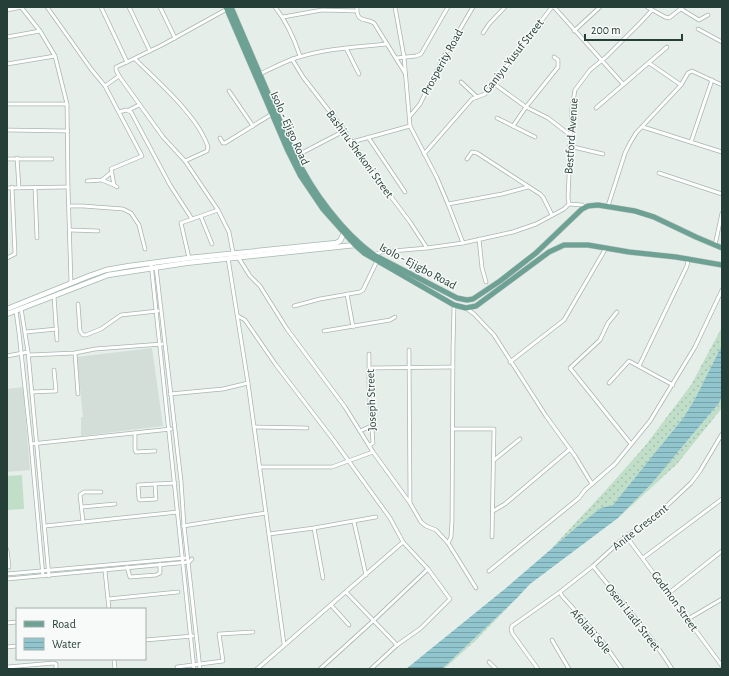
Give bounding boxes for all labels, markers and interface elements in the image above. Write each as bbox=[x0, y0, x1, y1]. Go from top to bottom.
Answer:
street label: Ganiyu Yusuf Street bbox=[480, 16, 547, 96]
scale bar bbox=[585, 16, 682, 42]
text: 200 m bbox=[591, 24, 621, 36]
street label: Prosperity Road bbox=[419, 27, 466, 98]
street label: Isolo - Ejigo Road bbox=[267, 89, 312, 167]
street label: Bestford Avenue bbox=[562, 97, 580, 175]
street label: Bashiru Shekoni Street bbox=[324, 108, 396, 200]
street label: Isolo - Ejigbo Road bbox=[377, 241, 459, 292]
street label: Joseph Street bbox=[364, 369, 378, 431]
street label: Anite Crescent bbox=[610, 502, 670, 552]
street label: Godmon Street bbox=[649, 569, 701, 633]
street label: Oseni Liadi Street bbox=[603, 581, 663, 653]
street label: Afolabi Sole bbox=[568, 606, 614, 656]
legend bbox=[16, 608, 146, 660]
text: Road bbox=[52, 618, 76, 630]
text: Water bbox=[52, 638, 81, 650]

